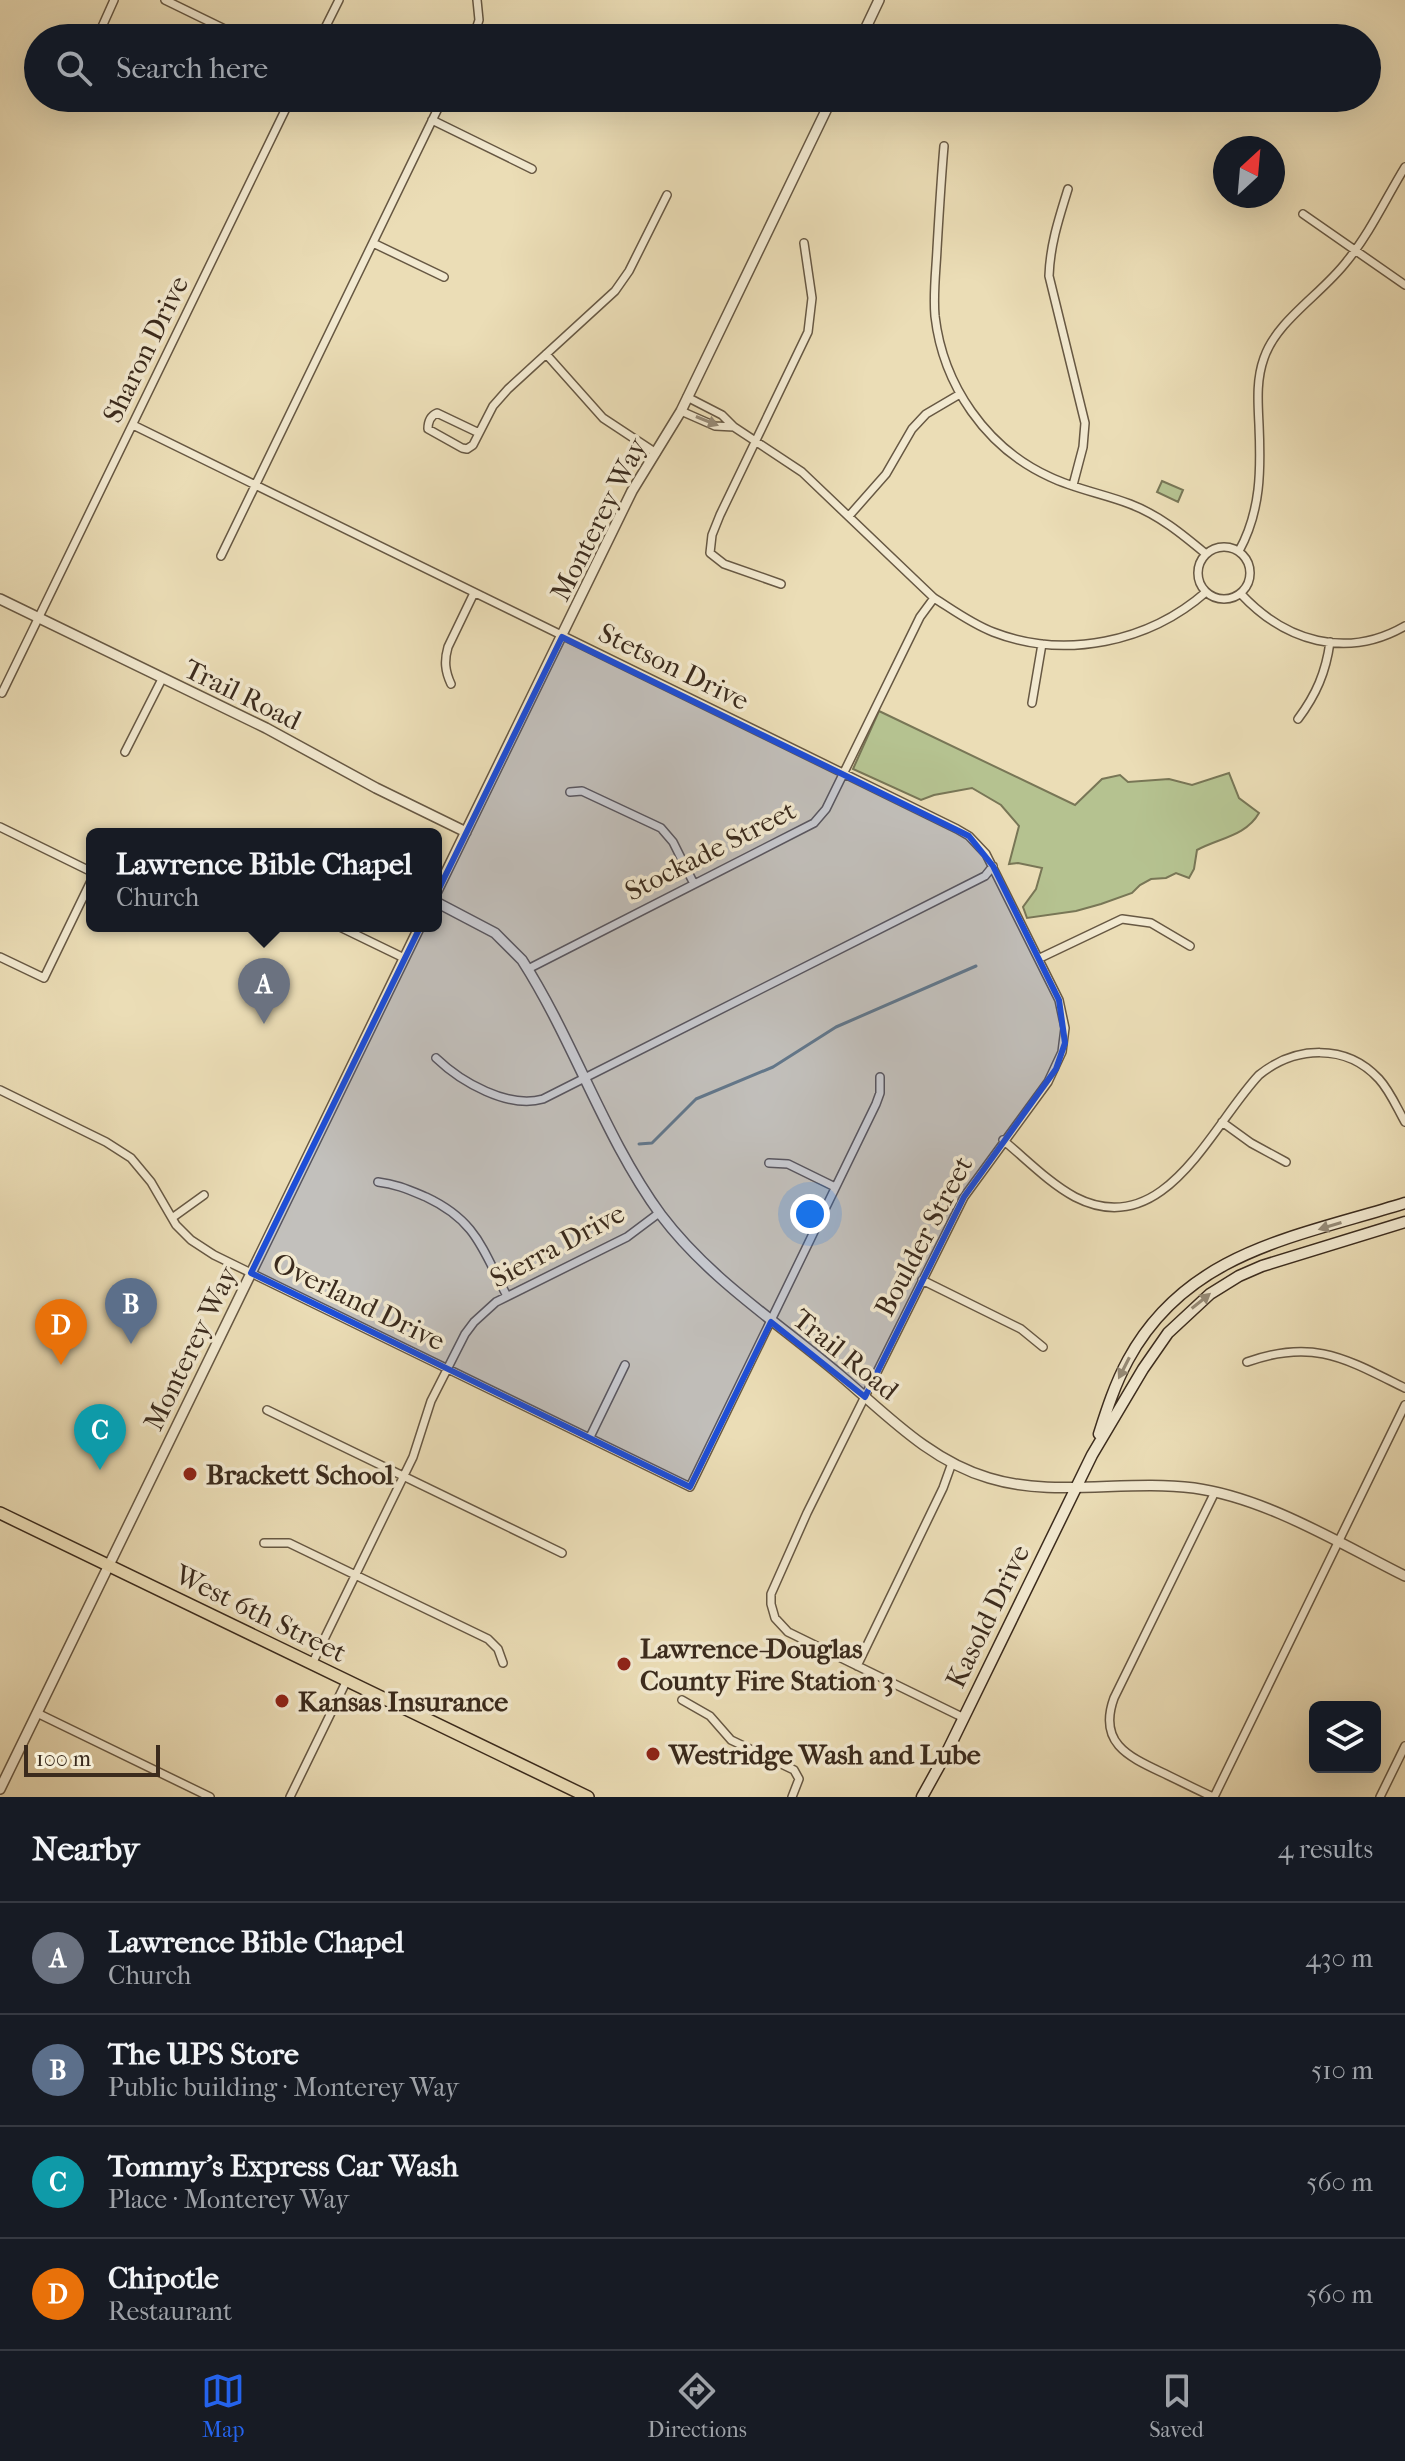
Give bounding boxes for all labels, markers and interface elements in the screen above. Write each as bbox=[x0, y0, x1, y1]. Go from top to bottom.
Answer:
search box bbox=[24, 24, 1381, 112]
icon: search bbox=[52, 46, 96, 90]
text: Search here bbox=[116, 51, 268, 86]
north arrow bbox=[1213, 136, 1285, 208]
street label: Sharon Drive bbox=[96, 270, 195, 428]
one-way arrow bbox=[695, 415, 719, 428]
street label: Monterey Way bbox=[543, 431, 654, 606]
street label: Stetson Drive bbox=[593, 616, 755, 717]
street label: Trail Road bbox=[179, 652, 307, 737]
street label: Stockade Street bbox=[619, 793, 801, 908]
popup bbox=[86, 828, 442, 932]
text: Lawrence Bible Chapel bbox=[116, 847, 412, 882]
text: Church bbox=[116, 882, 199, 913]
pin: A bbox=[238, 958, 290, 1024]
street label: Boulder Street bbox=[867, 1151, 979, 1322]
your location bbox=[790, 1194, 830, 1234]
street label: Sierra Drive bbox=[484, 1196, 630, 1295]
one-way arrow bbox=[1318, 1220, 1342, 1233]
street label: Overland Drive bbox=[267, 1245, 450, 1357]
street label: Monterey Way bbox=[137, 1260, 245, 1436]
pin: B bbox=[105, 1278, 157, 1344]
one-way arrow bbox=[1191, 1293, 1212, 1310]
pin: D bbox=[35, 1299, 87, 1365]
street label: Trail Road bbox=[786, 1302, 906, 1407]
one-way arrow bbox=[1117, 1357, 1131, 1380]
pin: C bbox=[74, 1404, 126, 1470]
place label: Brackett School bbox=[206, 1458, 394, 1491]
marker: Brackett School bbox=[181, 1465, 199, 1483]
street label: Kasold Drive bbox=[939, 1539, 1036, 1693]
street label: West 6th Street bbox=[169, 1557, 352, 1669]
place label: Lawrence-Douglas County Fire Station 3 bbox=[640, 1632, 894, 1697]
marker: Lawrence-Douglas County Fire Station 3 bbox=[615, 1655, 633, 1673]
place label: Kansas Insurance bbox=[298, 1685, 508, 1718]
marker: Kansas Insurance bbox=[273, 1692, 291, 1710]
map controls bbox=[1309, 1701, 1381, 1773]
button: layers bbox=[1309, 1701, 1381, 1773]
place label: Westridge Wash and Lube bbox=[668, 1738, 981, 1771]
scale bar bbox=[24, 1741, 160, 1777]
marker: Westridge Wash and Lube bbox=[644, 1745, 662, 1763]
text: 100 m bbox=[36, 1746, 91, 1772]
text: Nearby bbox=[32, 1829, 139, 1869]
text: 4 results bbox=[1278, 1834, 1373, 1865]
text: Lawrence Bible Chapel bbox=[108, 1925, 404, 1960]
text: A bbox=[50, 1943, 66, 1974]
text: 430 m bbox=[1305, 1943, 1373, 1974]
text: Church bbox=[108, 1960, 191, 1991]
text: The UPS Store bbox=[108, 2037, 299, 2072]
text: B bbox=[50, 2055, 66, 2086]
text: 510 m bbox=[1311, 2055, 1373, 2086]
text: Public building · Monterey Way bbox=[108, 2072, 459, 2103]
text: Tommy's Express Car Wash bbox=[108, 2149, 458, 2184]
text: C bbox=[49, 2167, 67, 2198]
text: 560 m bbox=[1306, 2167, 1373, 2198]
text: Place · Monterey Way bbox=[108, 2184, 349, 2215]
text: Chipotle bbox=[108, 2261, 219, 2296]
text: D bbox=[48, 2279, 68, 2310]
text: 560 m bbox=[1306, 2279, 1373, 2310]
text: Restaurant bbox=[108, 2296, 232, 2327]
tab: Map bbox=[201, 2369, 245, 2443]
tab: Directions bbox=[648, 2369, 747, 2443]
tab: Saved bbox=[1149, 2369, 1204, 2443]

